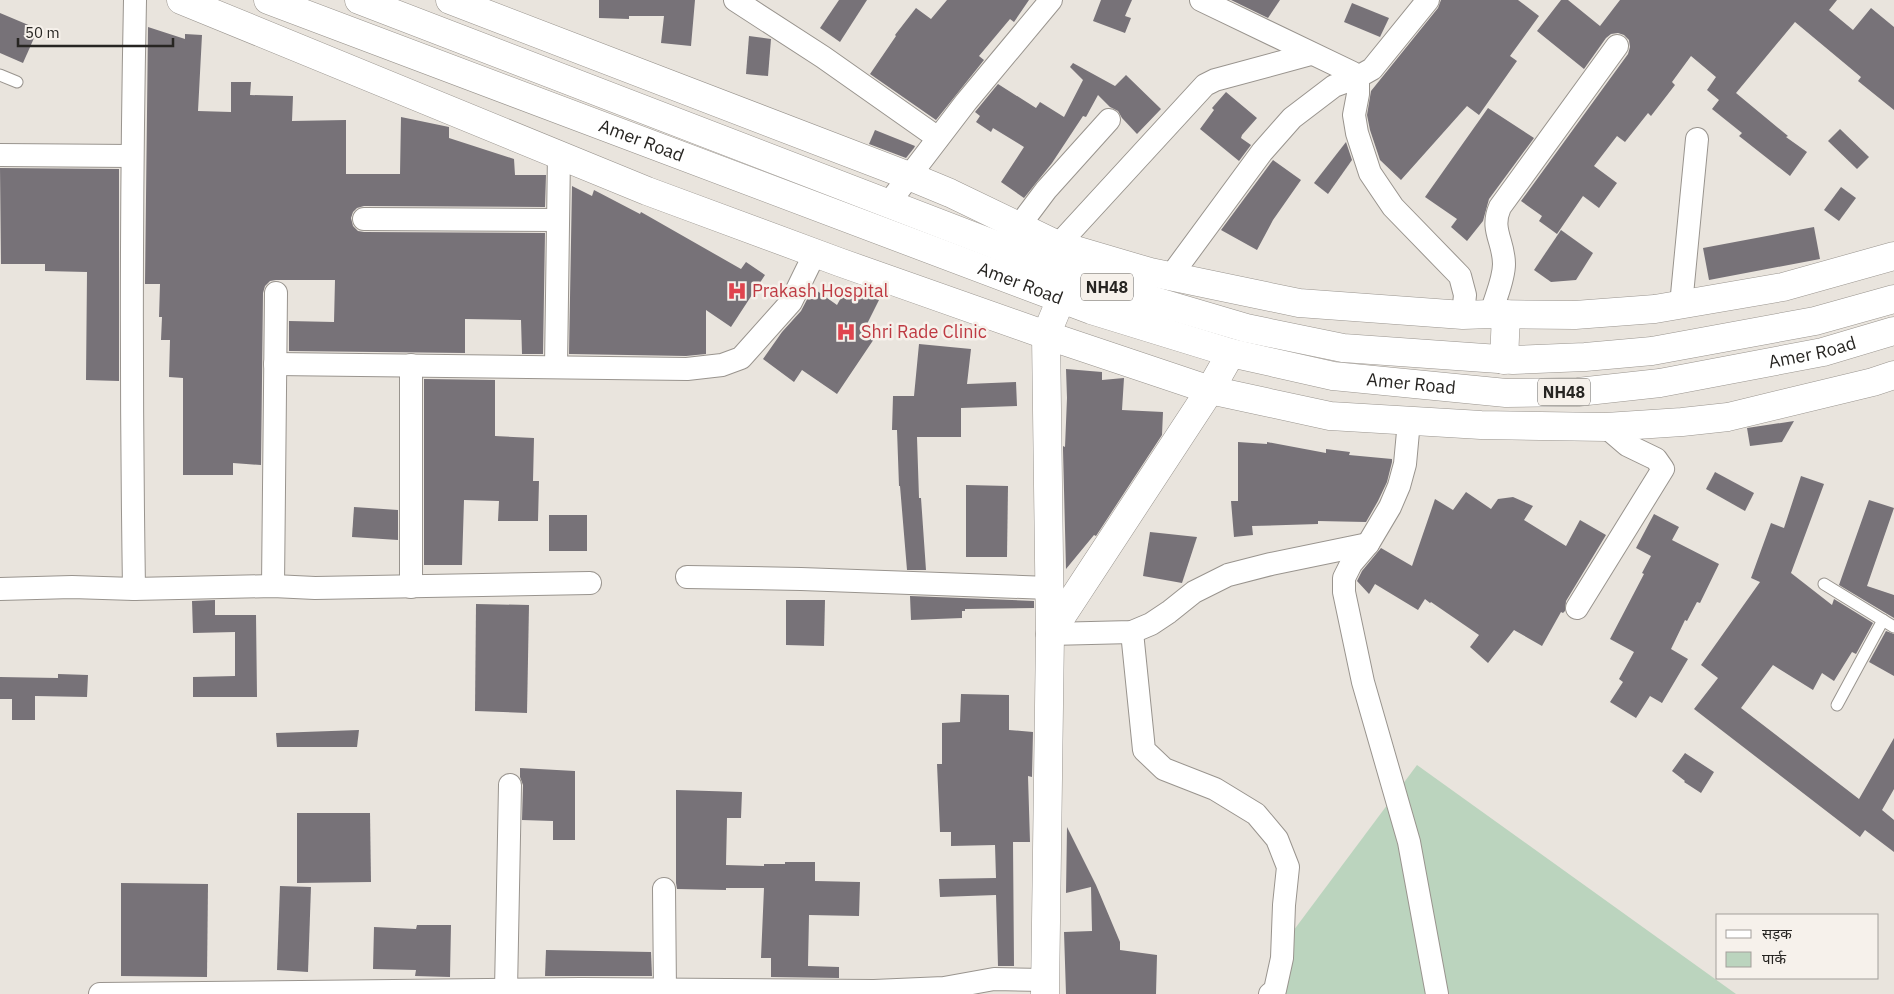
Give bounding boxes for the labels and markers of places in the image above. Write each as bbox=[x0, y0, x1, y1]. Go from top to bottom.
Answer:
place label: Prakash Hospital bbox=[752, 279, 889, 302]
hospital icon: Prakash Hospital bbox=[726, 280, 748, 302]
place label: Shri Rade Clinic bbox=[861, 320, 987, 343]
hospital icon: Shri Rade Clinic bbox=[835, 321, 857, 343]

